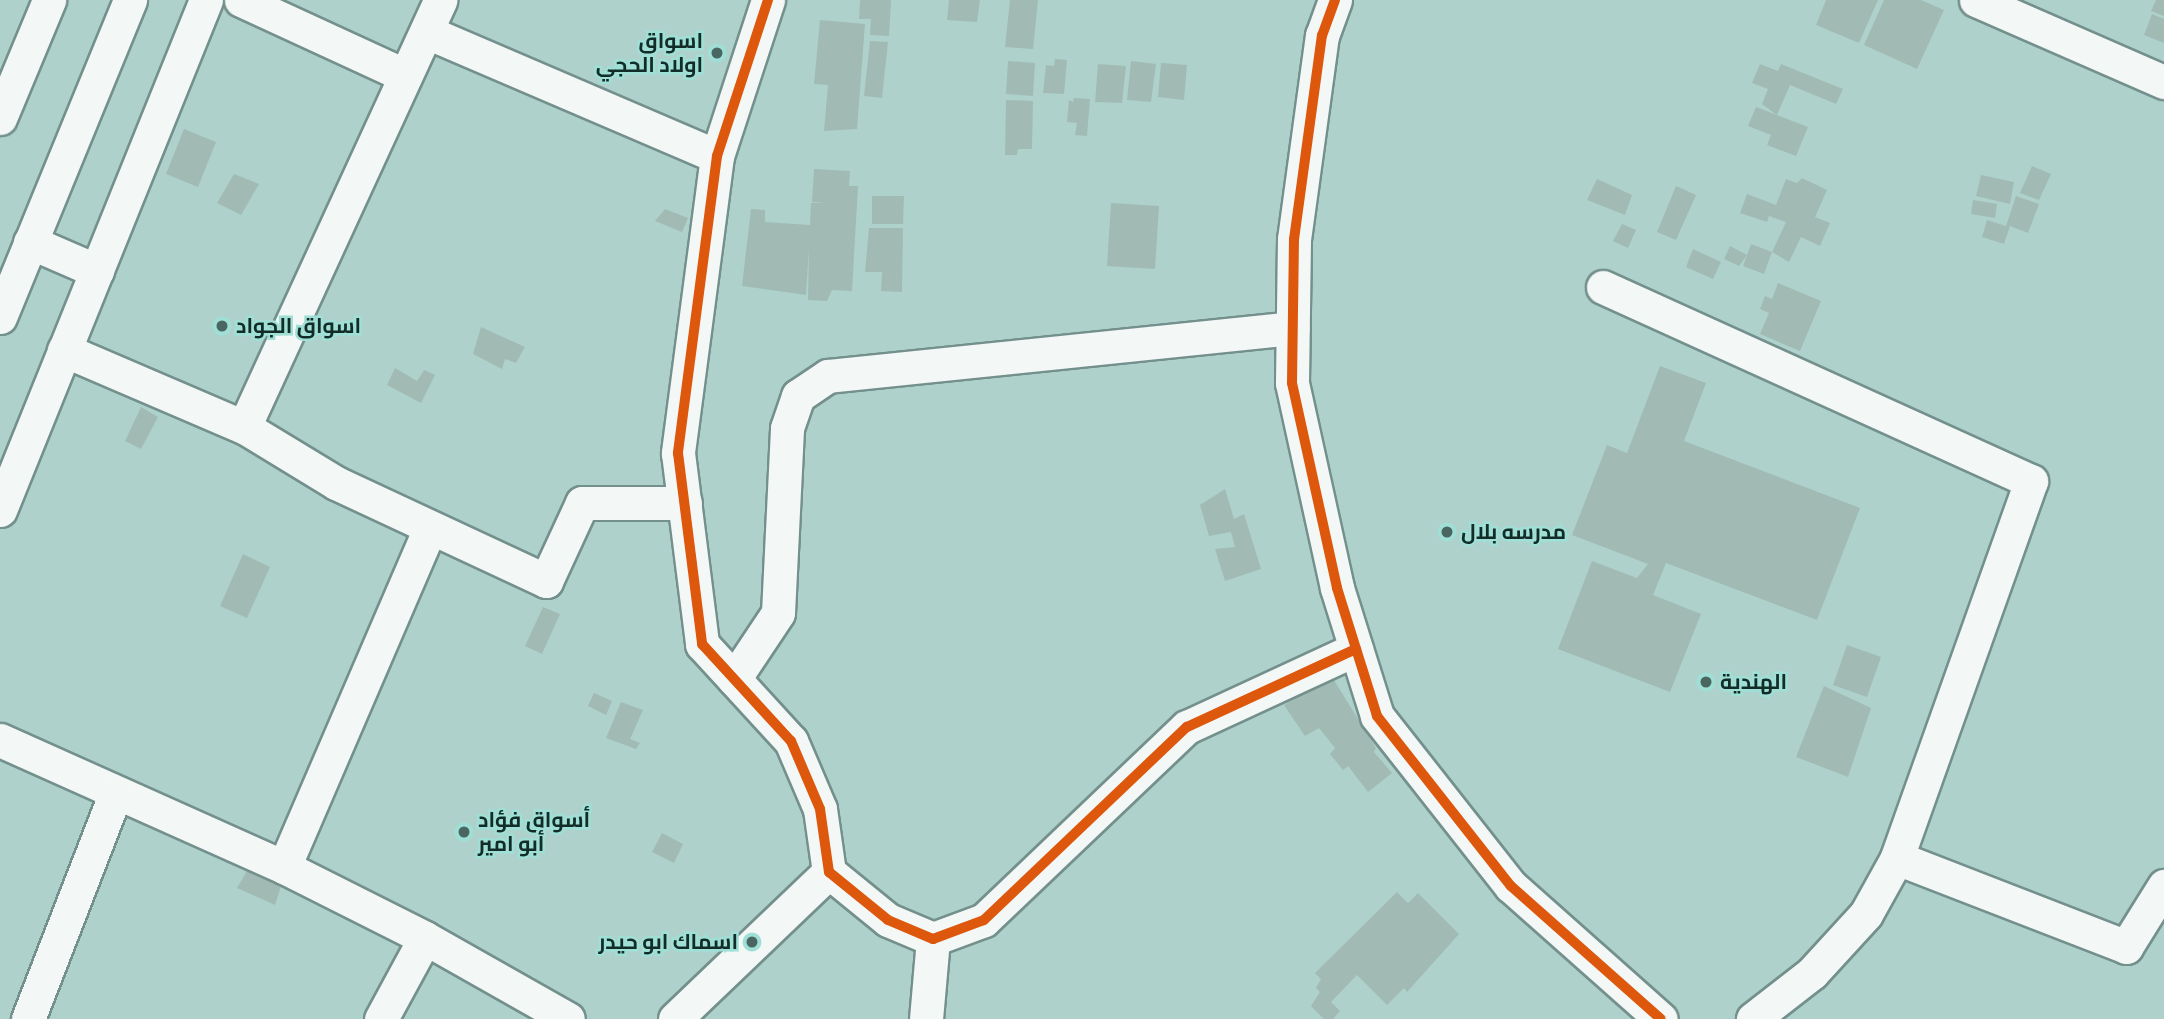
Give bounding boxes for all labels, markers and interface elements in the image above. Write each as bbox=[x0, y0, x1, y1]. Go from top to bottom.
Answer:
place label: اسواق اولاد الحجي bbox=[596, 28, 703, 78]
marker: اسواق اولاد الحجي bbox=[709, 45, 725, 61]
place label: اسواق الجواد bbox=[236, 313, 361, 339]
marker: اسواق الجواد bbox=[214, 318, 230, 334]
place label: مدرسه بلال bbox=[1461, 519, 1566, 545]
marker: مدرسه بلال bbox=[1439, 524, 1455, 540]
place label: الهندية bbox=[1720, 669, 1787, 695]
marker: الهندية bbox=[1698, 674, 1714, 690]
place label: أسواق فؤاد أبو امير bbox=[478, 807, 590, 857]
marker: أسواق فؤاد أبو امير bbox=[456, 824, 472, 840]
place label: اسماك ابو حيدر bbox=[599, 929, 738, 955]
marker: اسماك ابو حيدر bbox=[744, 934, 760, 950]

